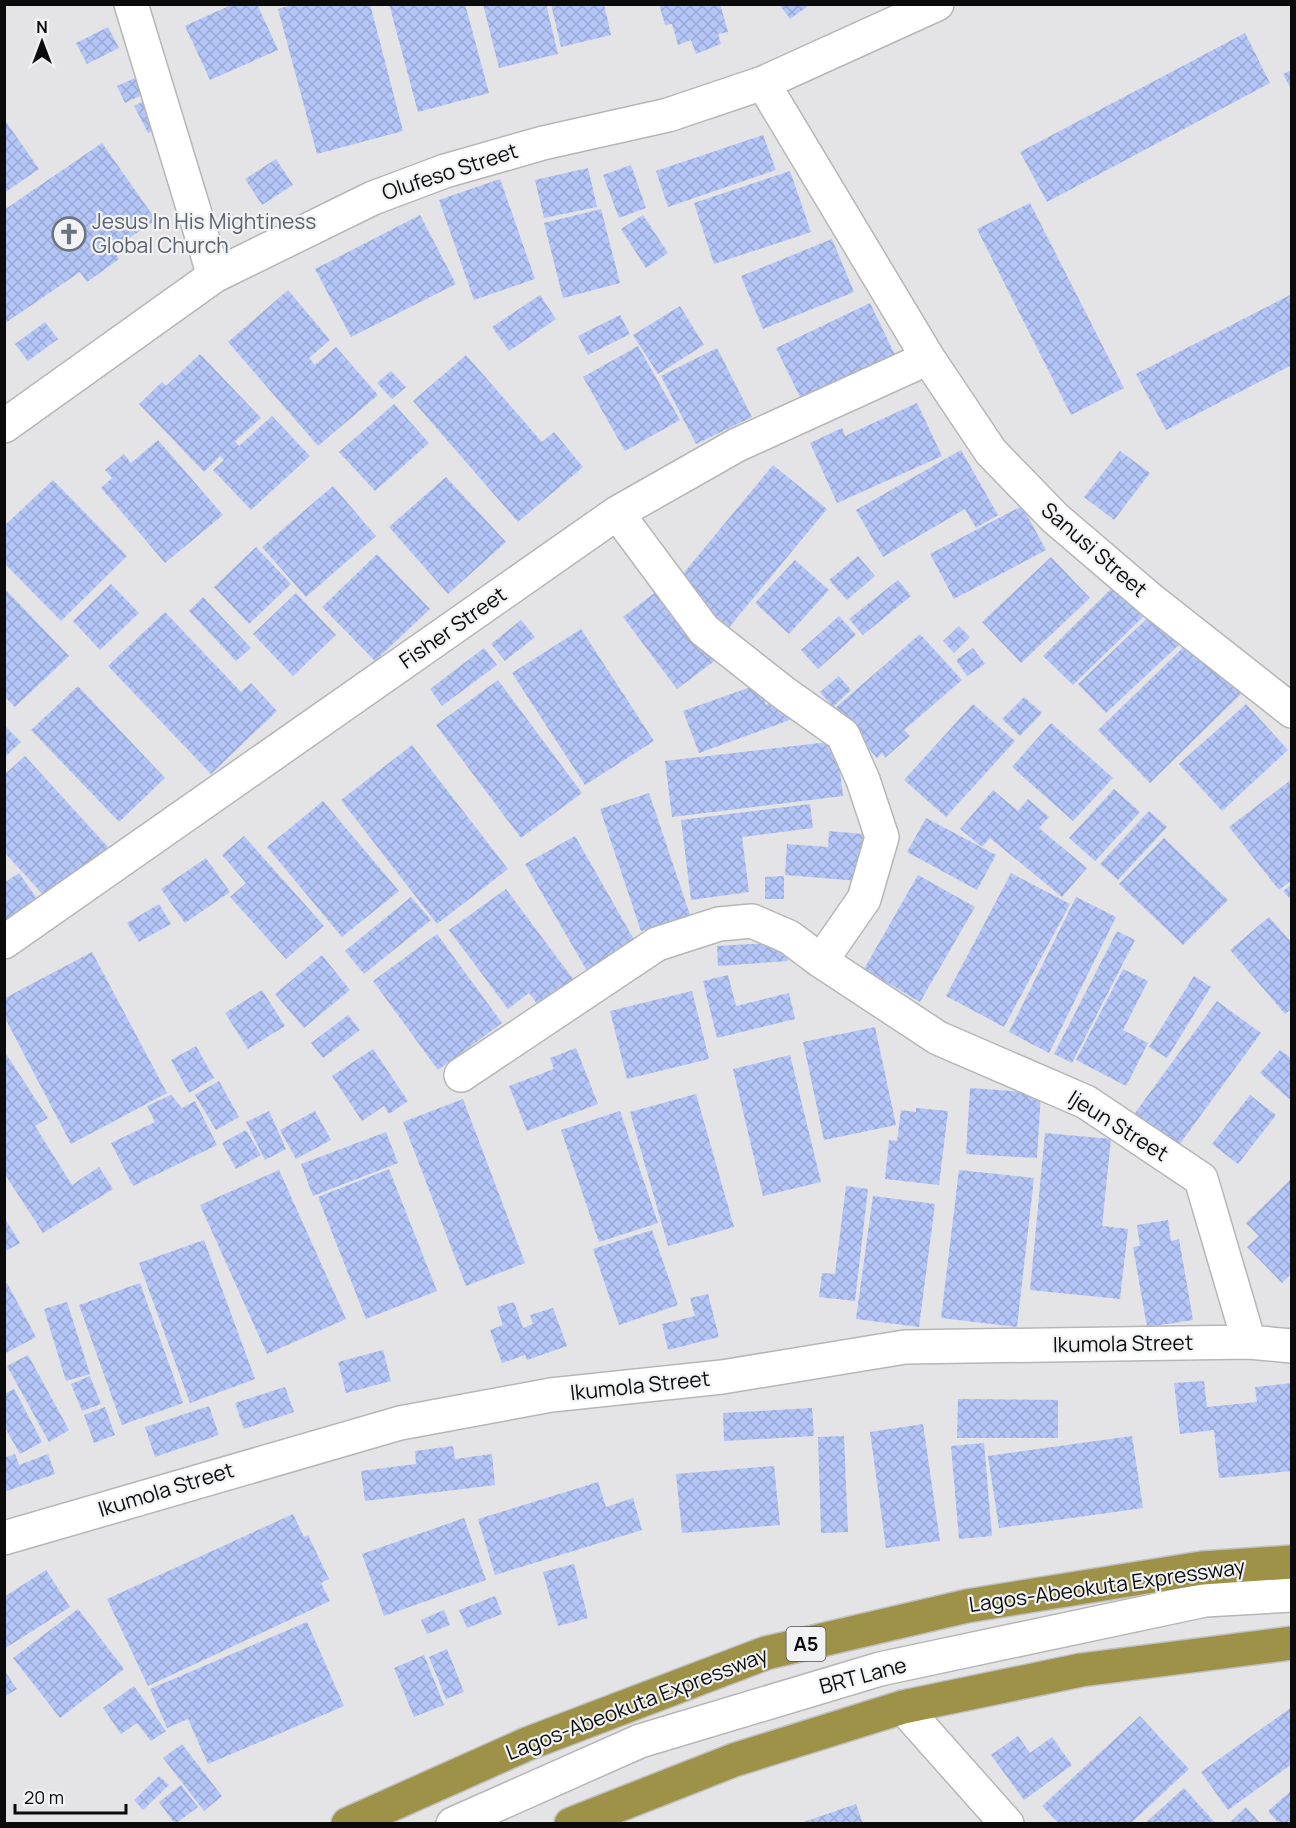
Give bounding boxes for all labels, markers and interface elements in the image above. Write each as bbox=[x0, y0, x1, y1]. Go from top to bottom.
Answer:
north arrow bbox=[12, 12, 72, 72]
text: N bbox=[36, 16, 48, 38]
street label: Olufeso Street bbox=[378, 136, 521, 206]
place label: Jesus In His Mightiness Global Church bbox=[92, 207, 316, 259]
church icon: Jesus In His Mightiness Global Church bbox=[51, 216, 87, 252]
street label: Sanusi Street bbox=[1036, 496, 1153, 603]
street label: Fisher Street bbox=[393, 580, 512, 674]
street label: Ijeun Street bbox=[1063, 1083, 1174, 1167]
street label: Ikumola Street bbox=[1053, 1328, 1193, 1358]
street label: Ikumola Street bbox=[569, 1364, 711, 1406]
street label: Ikumola Street bbox=[94, 1455, 237, 1523]
street label: Lagos-Abeokuta Expressway bbox=[967, 1552, 1247, 1618]
road number: A5 bbox=[786, 1627, 826, 1661]
street label: Lagos-Abeokuta Expressway bbox=[502, 1640, 772, 1766]
street label: BRT Lane bbox=[816, 1650, 909, 1700]
scale bar bbox=[15, 1777, 126, 1815]
text: 20 m bbox=[24, 1785, 64, 1809]

